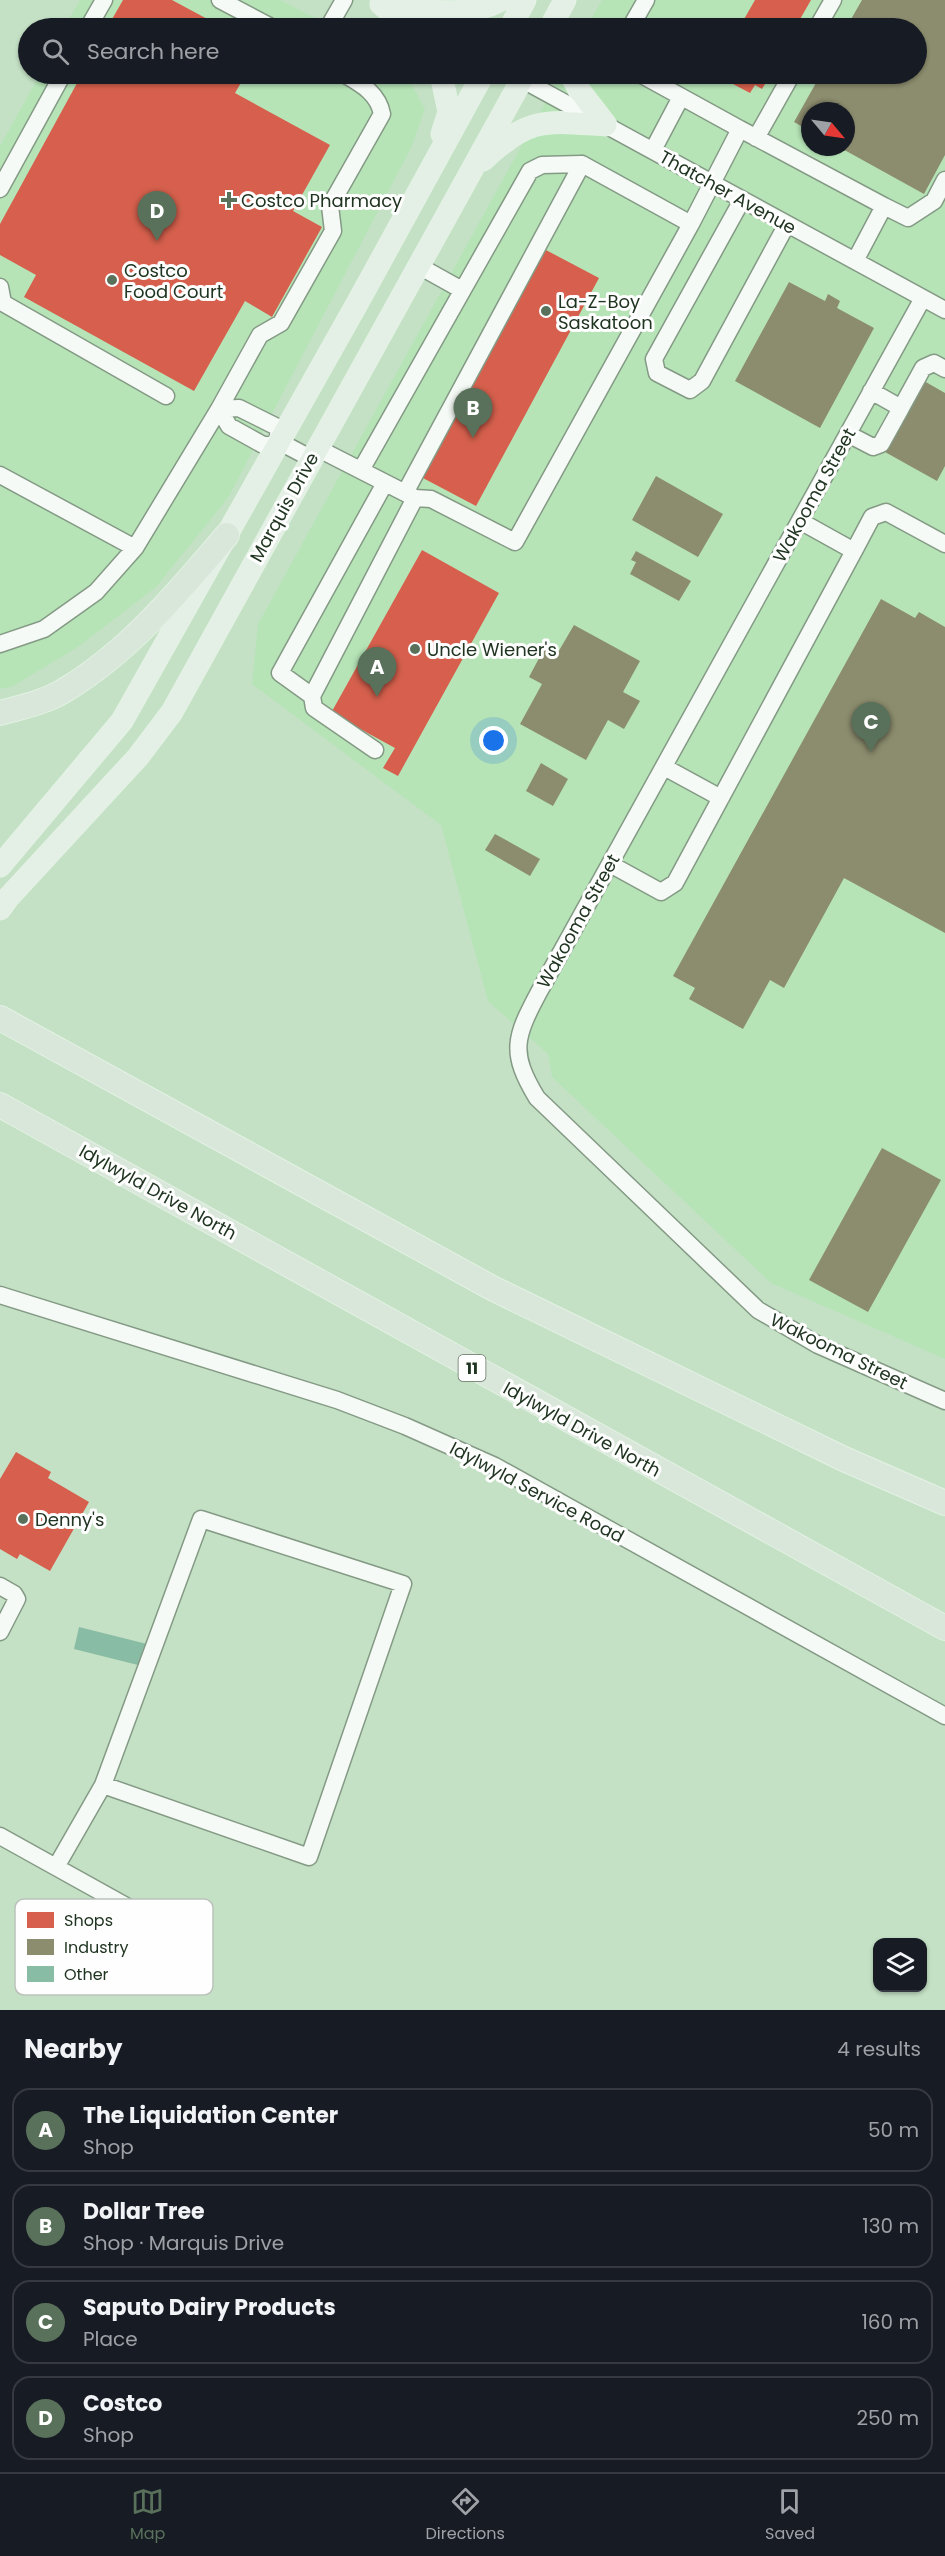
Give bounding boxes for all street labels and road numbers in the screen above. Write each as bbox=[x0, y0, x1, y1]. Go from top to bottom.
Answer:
street label: Thatcher Avenue bbox=[655, 144, 801, 240]
street label: Wakooma Street bbox=[767, 423, 861, 567]
street label: Marquis Drive bbox=[244, 448, 324, 566]
street label: Wakooma Street bbox=[531, 849, 625, 993]
street label: Idylwyld Drive North bbox=[75, 1138, 241, 1246]
street label: Wakooma Street bbox=[766, 1307, 912, 1395]
road number: 11 bbox=[458, 1355, 486, 1381]
street label: Idylwyld Drive North bbox=[499, 1375, 665, 1483]
street label: Idylwyld Service Road bbox=[445, 1435, 629, 1549]

